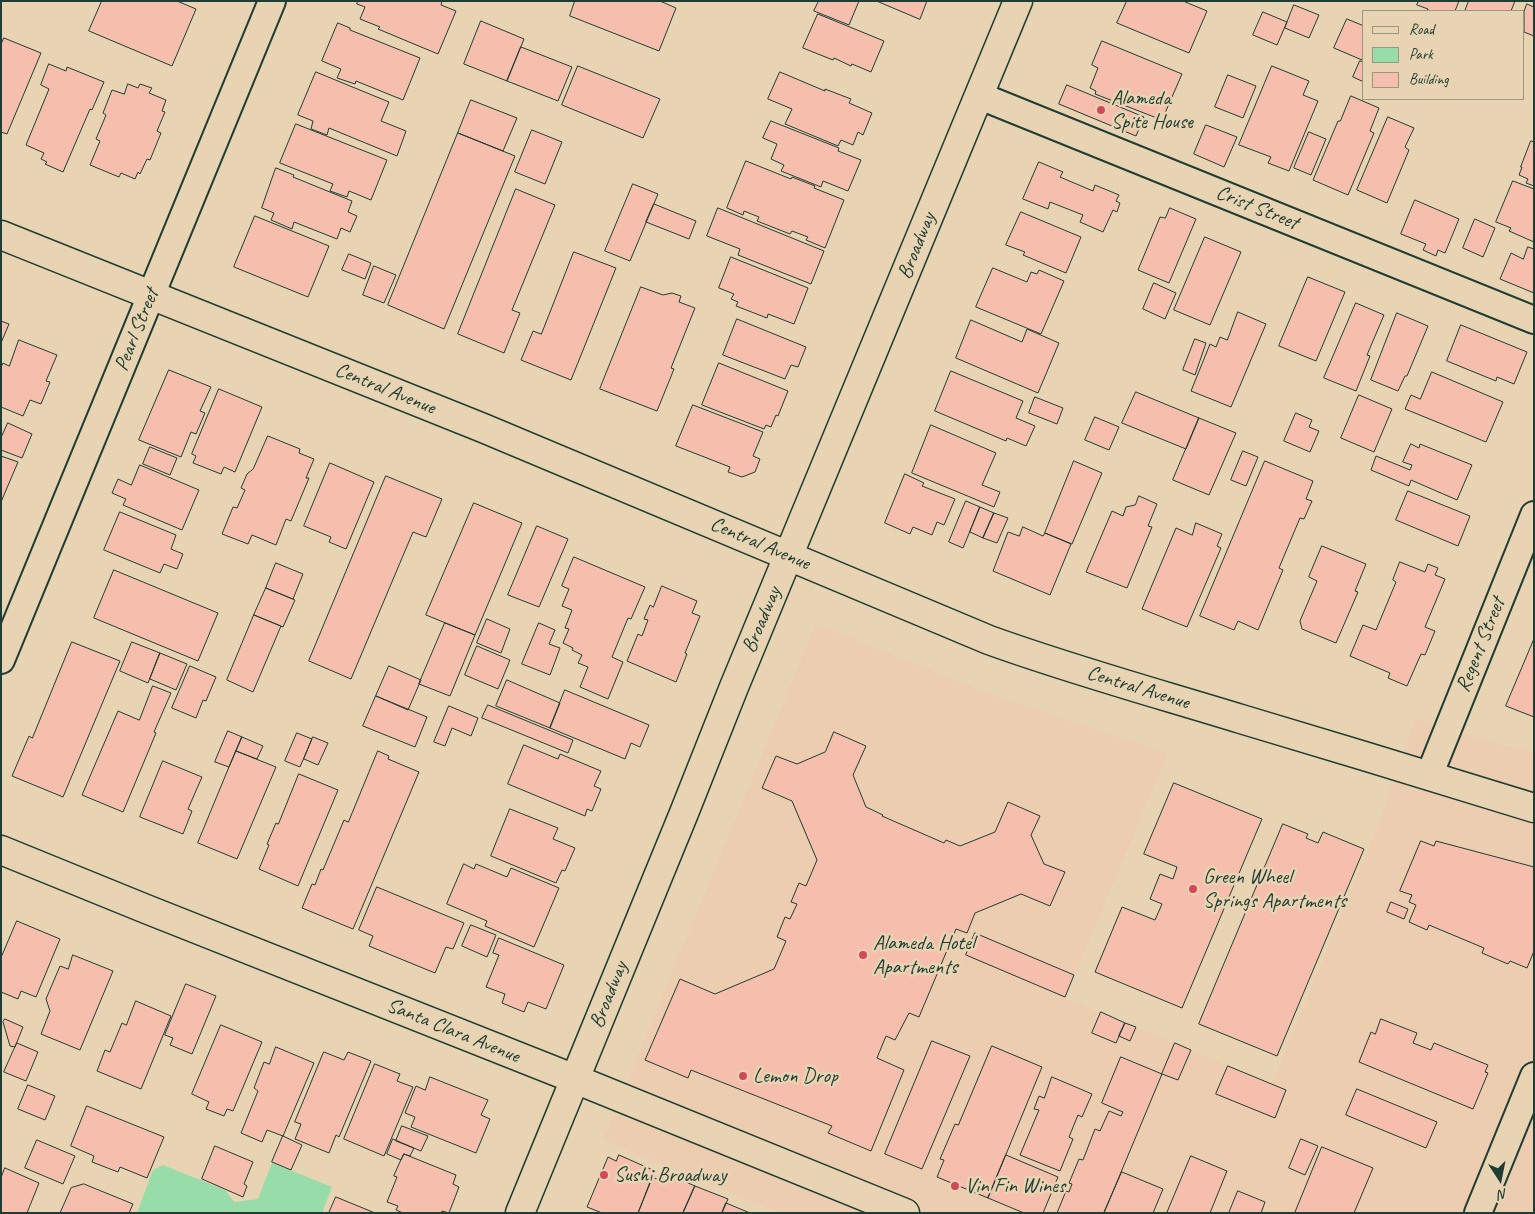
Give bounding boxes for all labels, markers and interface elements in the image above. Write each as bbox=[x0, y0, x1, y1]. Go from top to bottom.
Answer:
legend bbox=[1362, 10, 1525, 100]
text: Road bbox=[1409, 20, 1434, 39]
text: Park bbox=[1409, 45, 1433, 64]
text: Building bbox=[1409, 70, 1448, 89]
place label: Alameda Spite House bbox=[1111, 85, 1193, 135]
marker: Alameda Spite House bbox=[1095, 104, 1107, 116]
street label: Crist Street bbox=[1212, 180, 1302, 236]
street label: Broadway bbox=[892, 209, 942, 283]
street label: Pearl Street bbox=[109, 285, 165, 375]
street label: Central Avenue bbox=[331, 357, 439, 421]
street label: Central Avenue bbox=[706, 512, 814, 576]
street label: Broadway bbox=[737, 583, 787, 657]
street label: Regent Street bbox=[1451, 594, 1511, 696]
street label: Central Avenue bbox=[1084, 660, 1192, 716]
place label: Green Wheel Springs Apartments bbox=[1203, 864, 1346, 914]
marker: Green Wheel Springs Apartments bbox=[1187, 883, 1199, 895]
place label: Alameda Hotel Apartments bbox=[873, 930, 974, 980]
marker: Alameda Hotel Apartments bbox=[857, 949, 869, 961]
street label: Broadway bbox=[584, 958, 634, 1032]
street label: Santa Clara Avenue bbox=[383, 993, 523, 1069]
place label: Lemon Drop bbox=[753, 1063, 838, 1089]
marker: Lemon Drop bbox=[737, 1070, 749, 1082]
north arrow bbox=[1475, 1154, 1525, 1204]
place label: Sushi Broadway bbox=[614, 1162, 726, 1188]
marker: Sushi Broadway bbox=[598, 1169, 610, 1181]
place label: Vin Fin Wines bbox=[965, 1173, 1065, 1199]
marker: Vin Fin Wines bbox=[949, 1180, 961, 1192]
text: N bbox=[1497, 1185, 1509, 1203]

